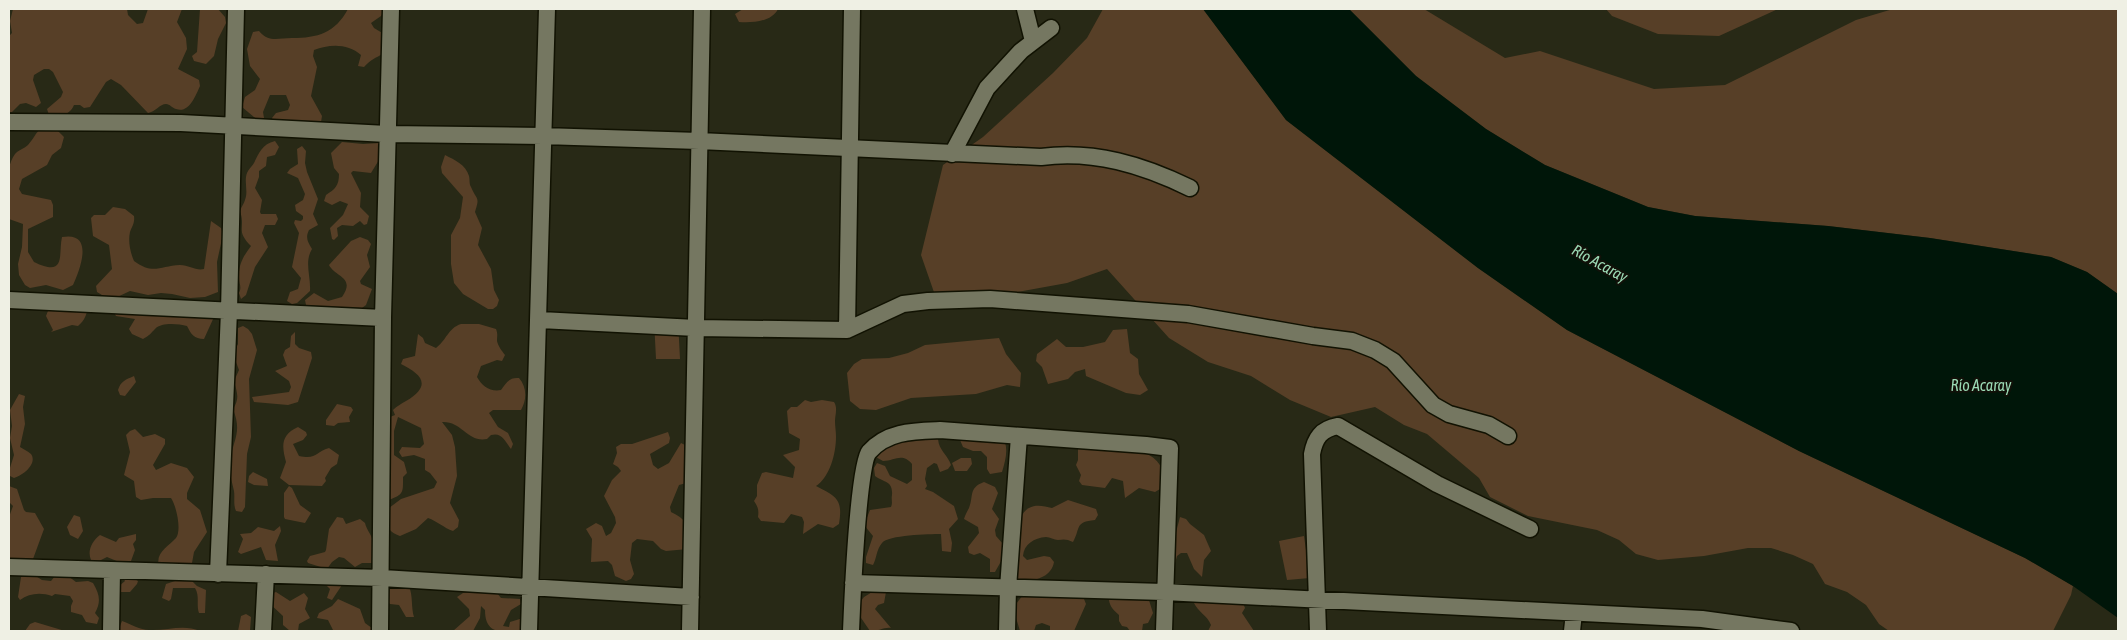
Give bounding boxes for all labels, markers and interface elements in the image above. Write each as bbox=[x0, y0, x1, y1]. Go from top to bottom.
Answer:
water label: Río Acaray bbox=[1569, 240, 1631, 287]
water label: Río Acaray bbox=[1951, 376, 2012, 395]

